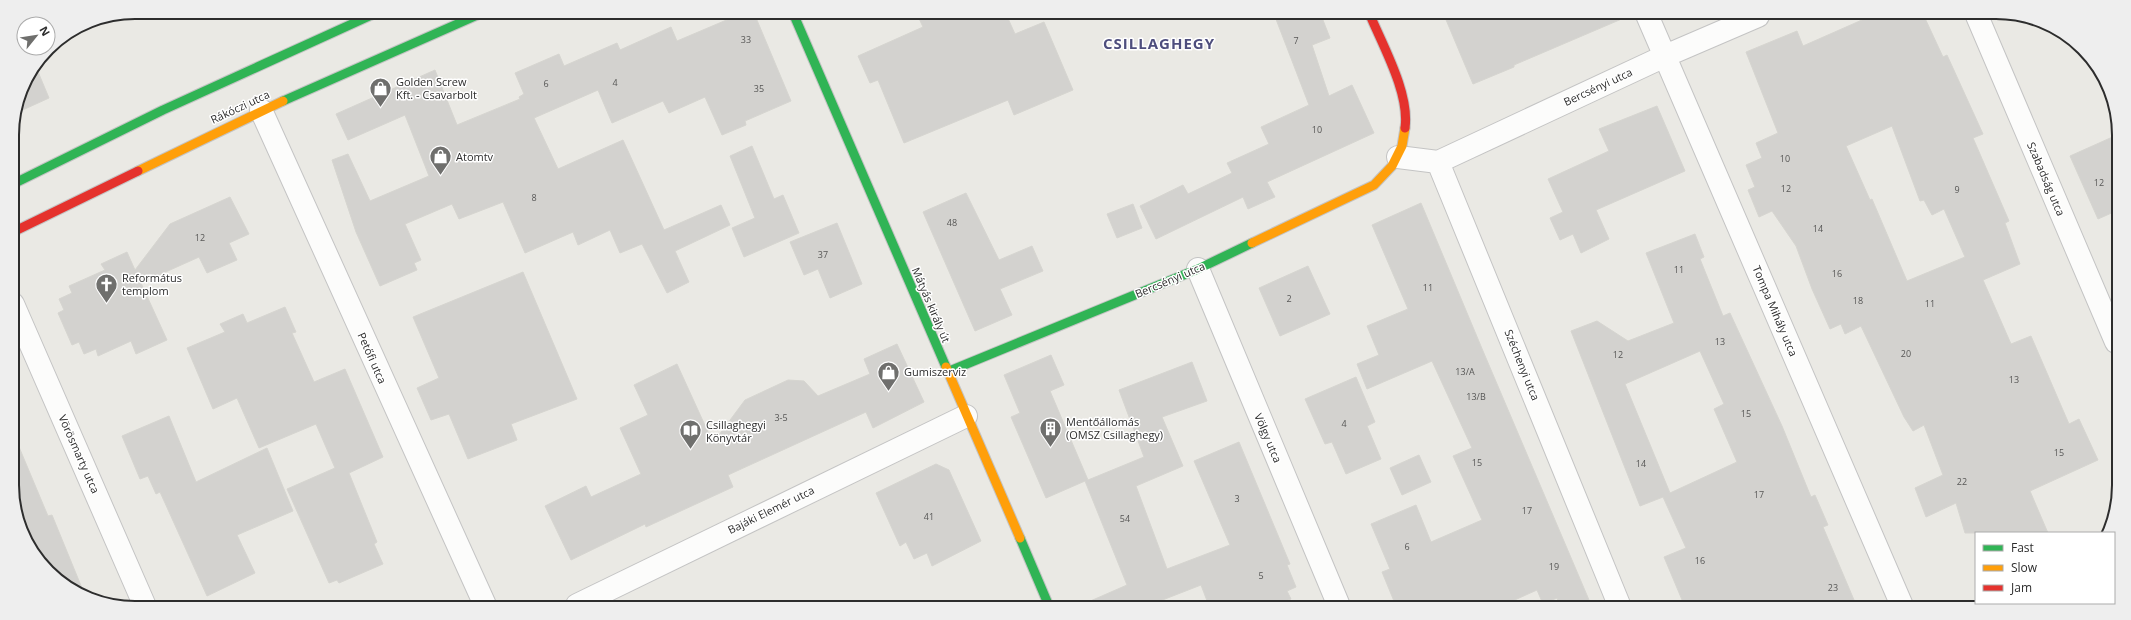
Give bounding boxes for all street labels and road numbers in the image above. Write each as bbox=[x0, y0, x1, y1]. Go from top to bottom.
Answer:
street label: Bercsényi utca bbox=[1561, 64, 1635, 109]
street label: Rákóczi utca bbox=[208, 86, 272, 127]
street label: Szabadság utca bbox=[2024, 139, 2069, 218]
street label: Bercsényi utca bbox=[1133, 258, 1207, 301]
street label: Tompa Mihály utca bbox=[1750, 263, 1801, 359]
street label: Mátyás király út bbox=[909, 265, 954, 345]
street label: Széchenyi utca bbox=[1501, 327, 1544, 403]
street label: Petőfi utca bbox=[354, 330, 390, 386]
street label: Völgy utca bbox=[1251, 411, 1286, 465]
street label: Vörösmarty utca bbox=[55, 412, 104, 496]
street label: Bajáki Elemér utca bbox=[725, 482, 816, 537]

